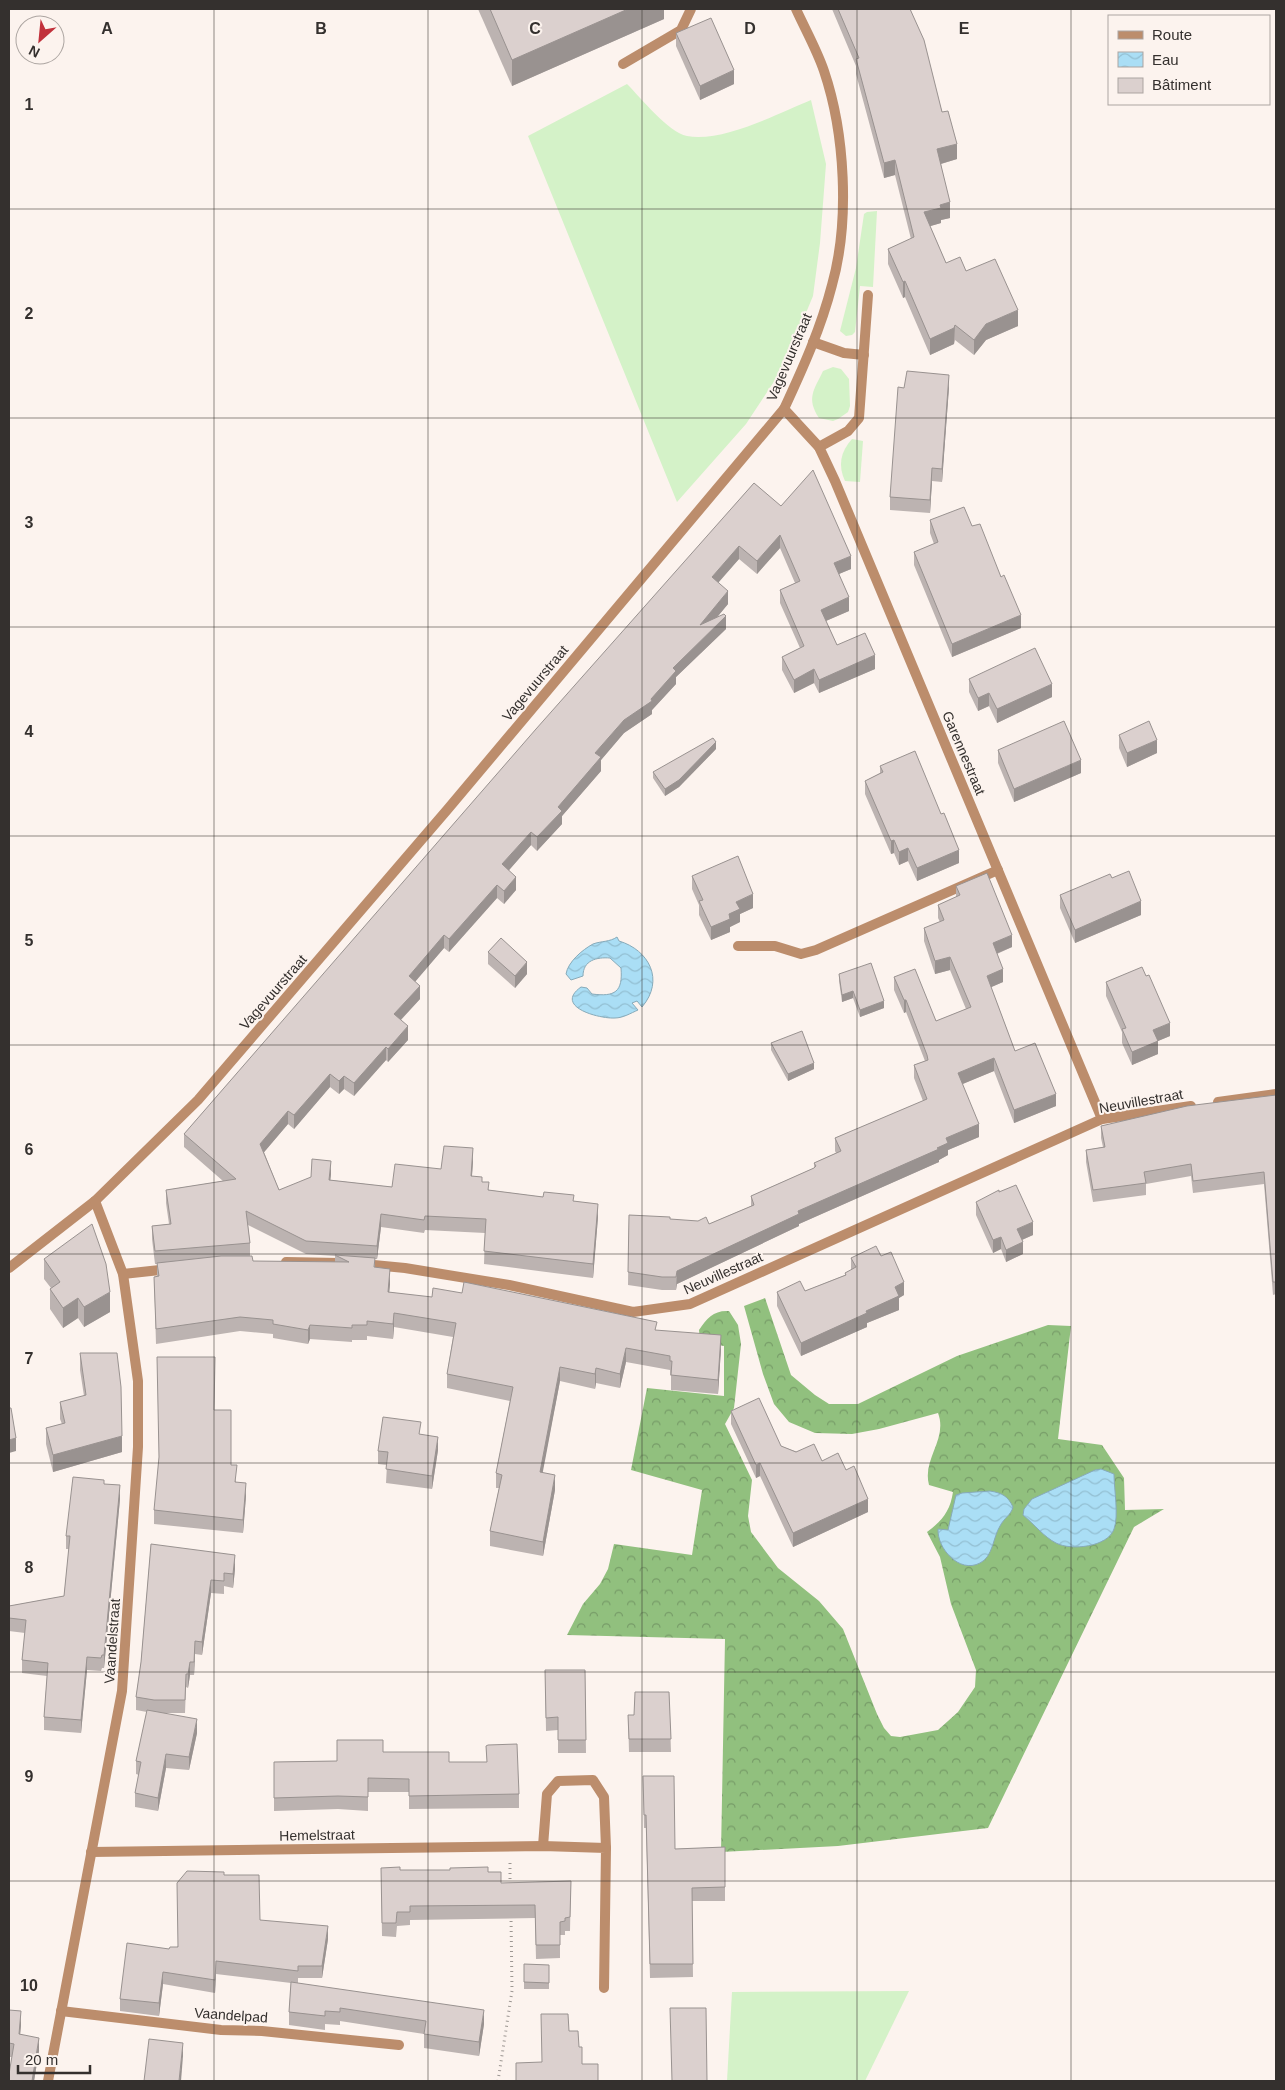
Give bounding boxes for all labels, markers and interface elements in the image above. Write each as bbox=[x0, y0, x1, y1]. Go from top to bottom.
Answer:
north arrow bbox=[15, 15, 65, 65]
legend bbox=[1108, 15, 1270, 105]
text: A bbox=[101, 20, 113, 37]
text: B bbox=[315, 20, 327, 37]
text: C bbox=[529, 20, 541, 37]
text: D bbox=[744, 20, 756, 37]
text: E bbox=[959, 20, 970, 37]
text: Route bbox=[1152, 26, 1192, 43]
text: N bbox=[26, 42, 42, 61]
text: Eau bbox=[1152, 51, 1179, 68]
text: Bâtiment bbox=[1152, 76, 1212, 93]
text: 1 bbox=[25, 96, 34, 113]
text: 2 bbox=[25, 305, 34, 322]
street label: Vagevuurstraat bbox=[763, 311, 815, 403]
text: 3 bbox=[25, 514, 34, 531]
street label: Vagevuurstraat bbox=[499, 642, 571, 724]
street label: Garennestraat bbox=[939, 709, 989, 797]
text: 4 bbox=[25, 723, 34, 740]
text: 5 bbox=[25, 932, 34, 949]
street label: Vagevuurstraat bbox=[236, 951, 310, 1033]
street label: Neuvillestraat bbox=[1098, 1086, 1184, 1116]
text: 6 bbox=[25, 1141, 34, 1158]
street label: Neuvillestraat bbox=[681, 1248, 765, 1298]
text: 7 bbox=[25, 1350, 34, 1367]
text: 8 bbox=[25, 1559, 34, 1576]
street label: Vaandelstraat bbox=[101, 1598, 123, 1684]
text: 9 bbox=[25, 1768, 34, 1785]
street label: Hemelstraat bbox=[279, 1826, 355, 1844]
text: 10 bbox=[20, 1977, 38, 1994]
street label: Vaandelpad bbox=[194, 2004, 268, 2026]
scale bar bbox=[18, 2042, 90, 2074]
text: 20 m bbox=[25, 2051, 58, 2068]

